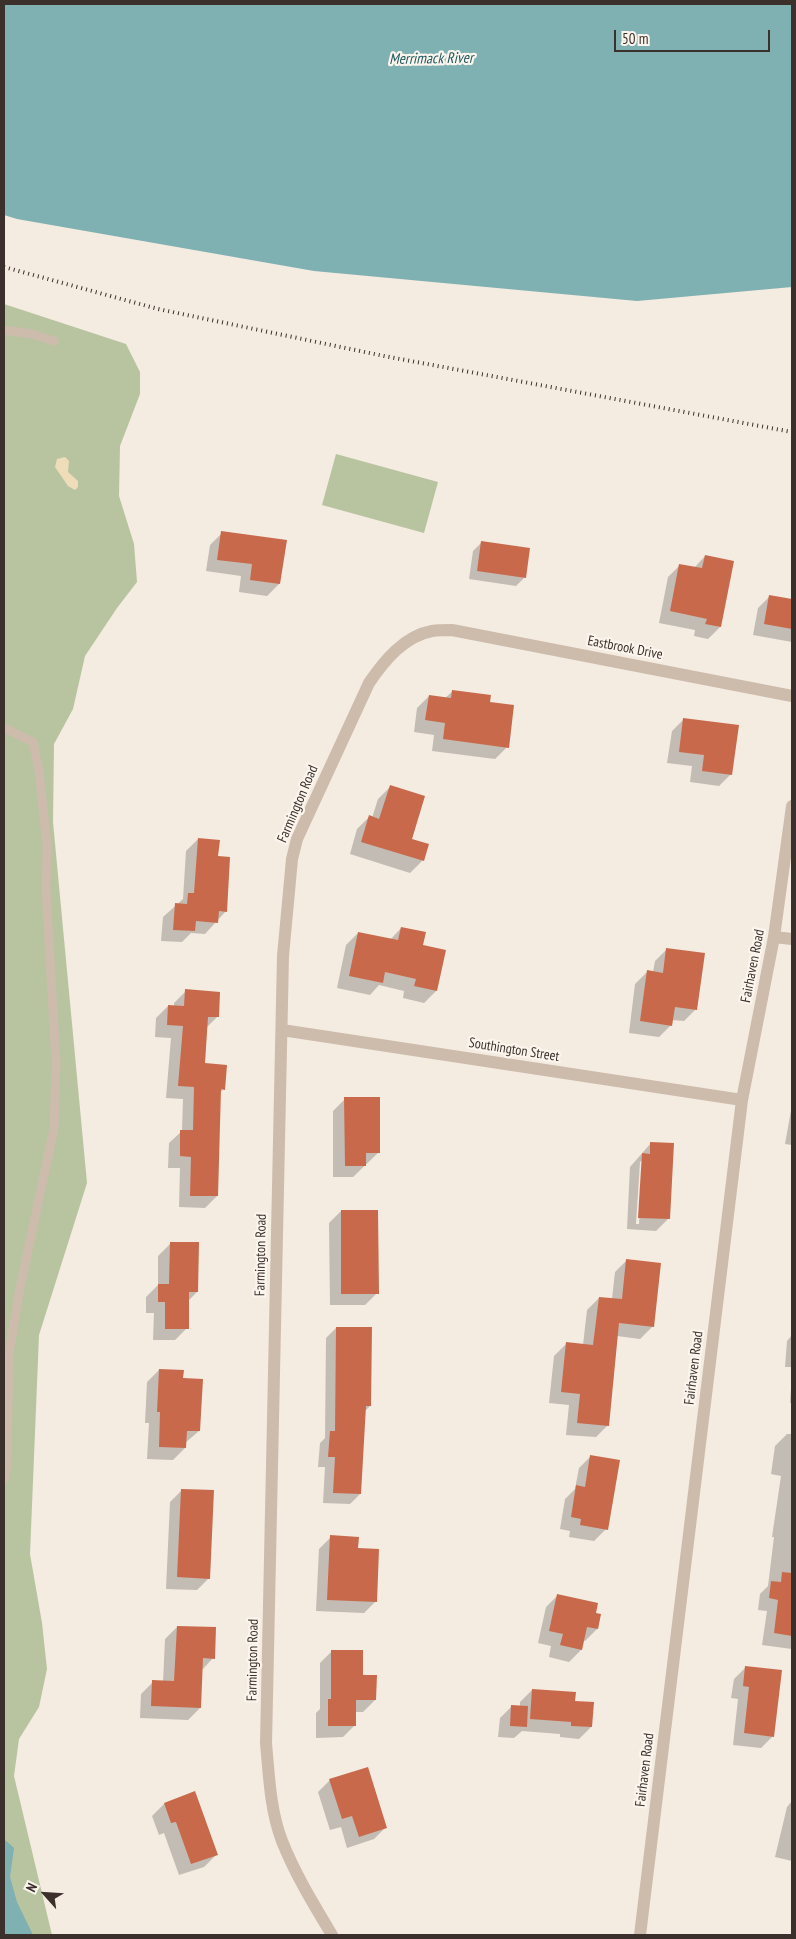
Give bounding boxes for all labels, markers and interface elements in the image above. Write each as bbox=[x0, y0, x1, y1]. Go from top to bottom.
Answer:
scale bar bbox=[616, 20, 772, 52]
text: 50 m bbox=[622, 29, 648, 48]
water label: Merrimack River bbox=[389, 49, 473, 69]
street label: Eastbrook Drive bbox=[586, 633, 664, 663]
street label: Farmington Road bbox=[274, 763, 322, 845]
street label: Fairhaven Road bbox=[738, 928, 768, 1004]
street label: Southington Street bbox=[468, 1035, 560, 1065]
street label: Farmington Road bbox=[252, 1214, 270, 1296]
street label: Fairhaven Road bbox=[681, 1330, 707, 1406]
street label: Farmington Road bbox=[244, 1619, 262, 1701]
street label: Fairhaven Road bbox=[632, 1732, 658, 1808]
north arrow bbox=[20, 1869, 70, 1919]
text: N bbox=[22, 1880, 41, 1895]

